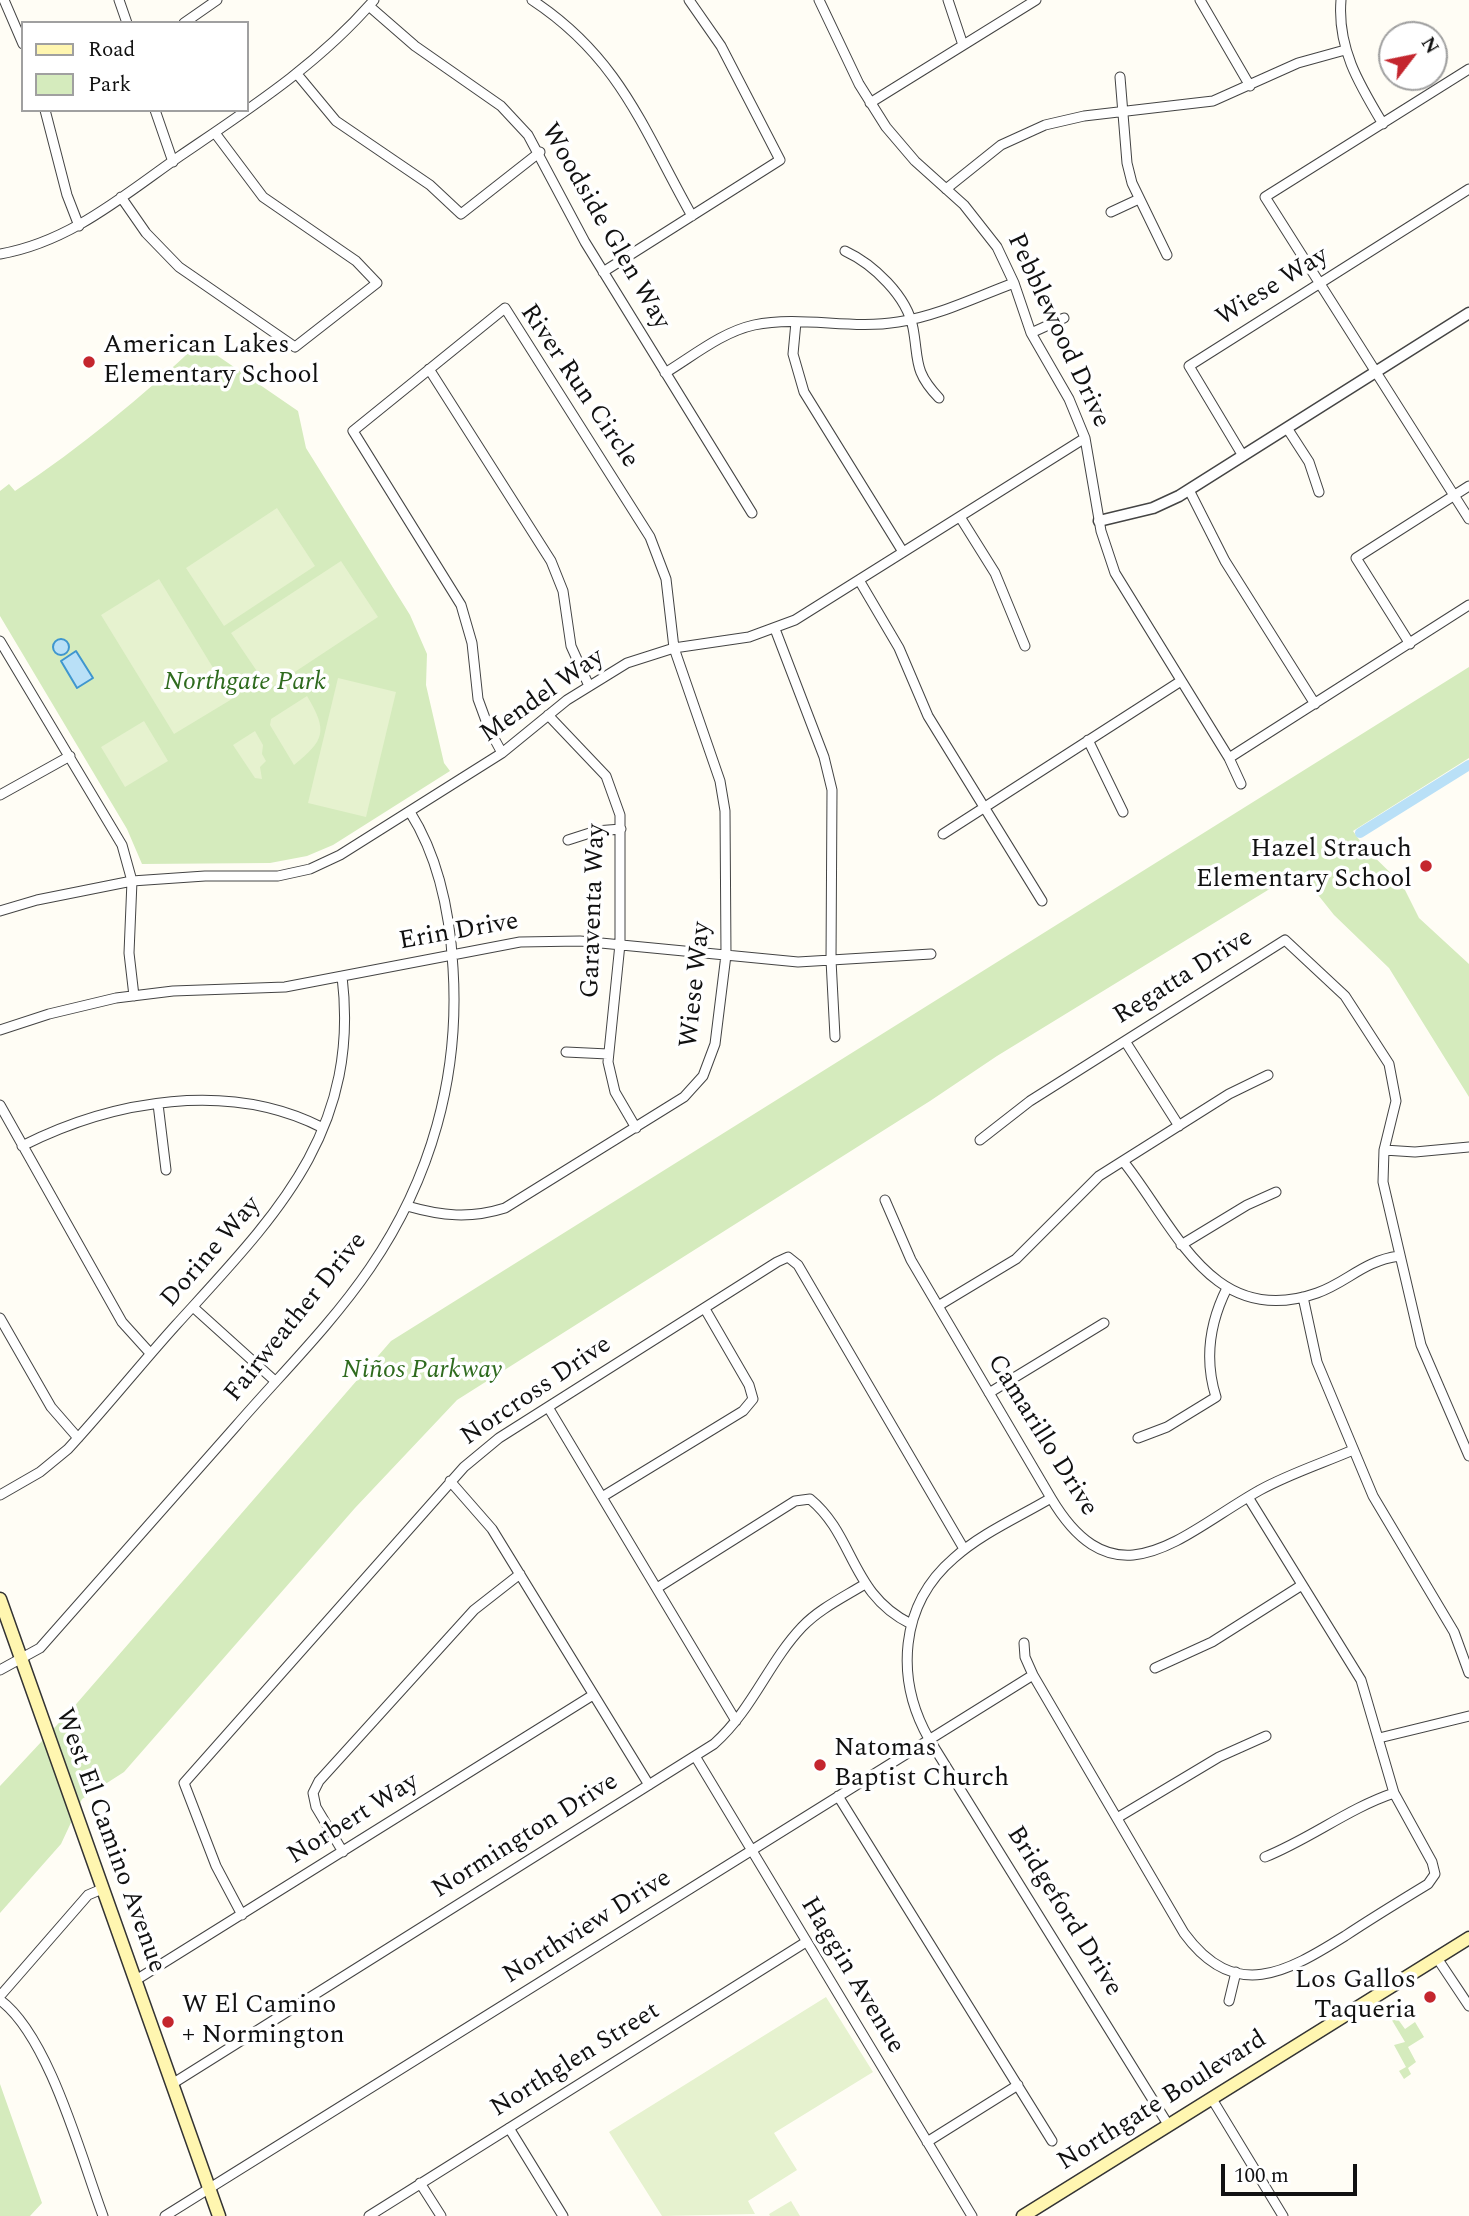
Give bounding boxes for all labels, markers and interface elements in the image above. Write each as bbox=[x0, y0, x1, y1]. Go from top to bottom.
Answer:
legend bbox=[21, 21, 248, 112]
north arrow bbox=[1378, 21, 1448, 91]
text: N bbox=[1413, 31, 1446, 60]
text: Road bbox=[88, 34, 135, 66]
text: Park bbox=[88, 69, 131, 101]
street label: Woodside Glen Way bbox=[532, 118, 676, 336]
street label: Pebblewood Drive bbox=[998, 229, 1116, 433]
street label: Wiese Way bbox=[1211, 241, 1335, 335]
street label: River Run Circle bbox=[512, 299, 644, 475]
place label: American Lakes Elementary School bbox=[103, 331, 319, 392]
marker: American Lakes Elementary School bbox=[81, 354, 97, 370]
street label: Mendel Way bbox=[475, 643, 611, 751]
park label: Northgate Park bbox=[164, 668, 326, 700]
street label: Garaventa Way bbox=[576, 823, 614, 999]
place label: Hazel Strauch Elementary School bbox=[1196, 835, 1412, 896]
marker: Hazel Strauch Elementary School bbox=[1418, 858, 1434, 874]
street label: Erin Drive bbox=[397, 907, 521, 959]
street label: Wiese Way bbox=[675, 921, 719, 1049]
street label: Regatta Drive bbox=[1109, 923, 1259, 1033]
street label: Dorine Way bbox=[155, 1191, 269, 1315]
street label: Fairweather Drive bbox=[219, 1227, 375, 1409]
street label: Norcross Drive bbox=[456, 1330, 618, 1454]
street label: Camarillo Drive bbox=[979, 1350, 1103, 1522]
park label: Niños Parkway bbox=[342, 1356, 502, 1388]
street label: West El Camino Avenue bbox=[47, 1705, 171, 1977]
place label: Natomas Baptist Church bbox=[834, 1734, 1009, 1796]
marker: Natomas Baptist Church bbox=[812, 1757, 828, 1773]
street label: Norbert Way bbox=[283, 1767, 425, 1873]
street label: Normington Drive bbox=[427, 1767, 625, 1907]
street label: Bridgeford Drive bbox=[998, 1821, 1128, 2003]
street label: Northview Drive bbox=[498, 1864, 678, 1992]
street label: Haggin Avenue bbox=[792, 1892, 910, 2060]
place label: Los Gallos Taqueria bbox=[1295, 1966, 1416, 2028]
marker: Los Gallos Taqueria bbox=[1422, 1989, 1438, 2005]
place label: W El Camino + Normington bbox=[182, 1991, 345, 2052]
street label: Northglen Street bbox=[486, 1997, 666, 2125]
marker: W El Camino + Normington bbox=[160, 2014, 176, 2030]
street label: Northgate Boulevard bbox=[1053, 2025, 1273, 2179]
scale bar bbox=[1224, 2150, 1360, 2194]
text: 100 m bbox=[1234, 2160, 1289, 2192]

